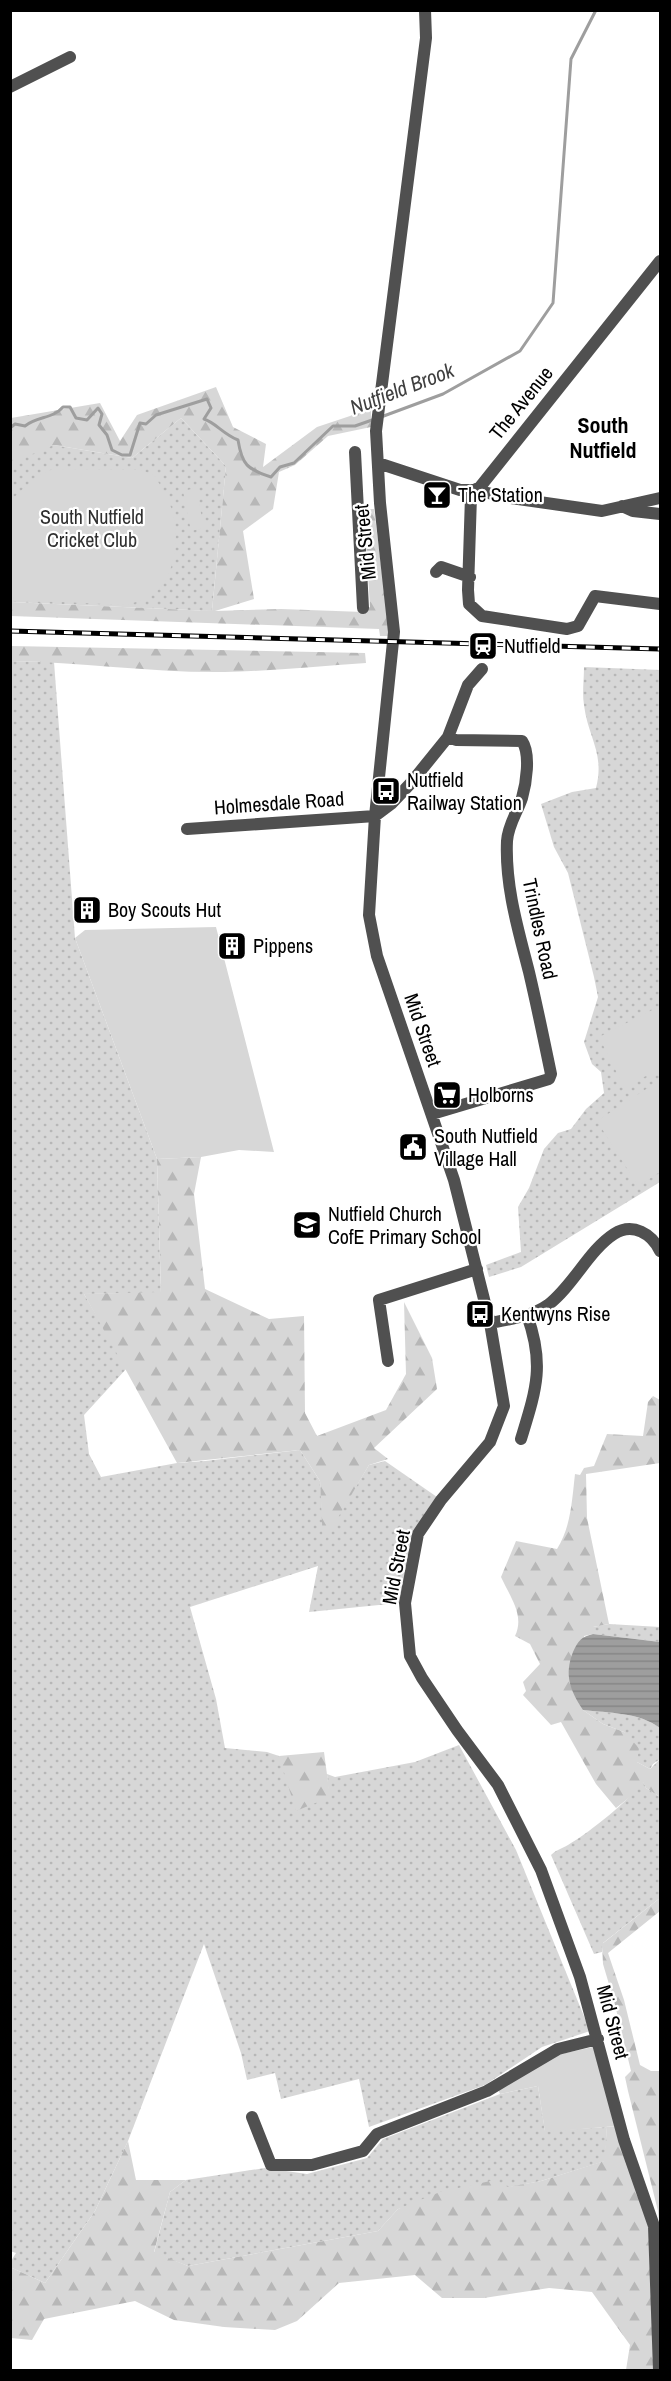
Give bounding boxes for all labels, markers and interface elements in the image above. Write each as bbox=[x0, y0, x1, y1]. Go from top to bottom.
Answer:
water label: Nutfield Brook bbox=[346, 355, 459, 422]
street label: The Avenue bbox=[483, 360, 559, 445]
district label: South Nutfield bbox=[569, 410, 637, 465]
bar icon: The Station bbox=[421, 479, 453, 511]
place label: The Station bbox=[458, 481, 543, 508]
park label: South Nutfield Cricket Club bbox=[40, 503, 144, 553]
street label: Mid Street bbox=[347, 503, 382, 581]
station icon: Nutfield bbox=[467, 630, 499, 662]
place label: Nutfield bbox=[504, 632, 561, 659]
place label: Nutfield Railway Station bbox=[407, 766, 522, 816]
bus stop icon: Nutfield Railway Station bbox=[370, 775, 402, 807]
street label: Holmesdale Road bbox=[213, 784, 345, 821]
street label: Trindles Road bbox=[517, 876, 564, 982]
building icon: Boy Scouts Hut bbox=[71, 894, 103, 926]
place label: Boy Scouts Hut bbox=[108, 896, 221, 923]
building icon: Pippens bbox=[216, 930, 248, 962]
place label: Pippens bbox=[253, 932, 313, 959]
street label: Mid Street bbox=[398, 990, 449, 1070]
supermarket icon: Holborns bbox=[431, 1079, 463, 1111]
place label: Holborns bbox=[468, 1081, 534, 1108]
place label: South Nutfield Village Hall bbox=[434, 1122, 538, 1172]
public building icon: South Nutfield Village Hall bbox=[397, 1131, 429, 1163]
place label: Nutfield Church CofE Primary School bbox=[328, 1200, 481, 1250]
school or university icon: Nutfield Church CofE Primary School bbox=[291, 1209, 323, 1241]
bus stop icon: Kentwyns Rise bbox=[464, 1298, 496, 1330]
place label: Kentwyns Rise bbox=[501, 1300, 610, 1327]
street label: Mid Street bbox=[375, 1527, 416, 1607]
street label: Mid Street bbox=[591, 1982, 636, 2062]

